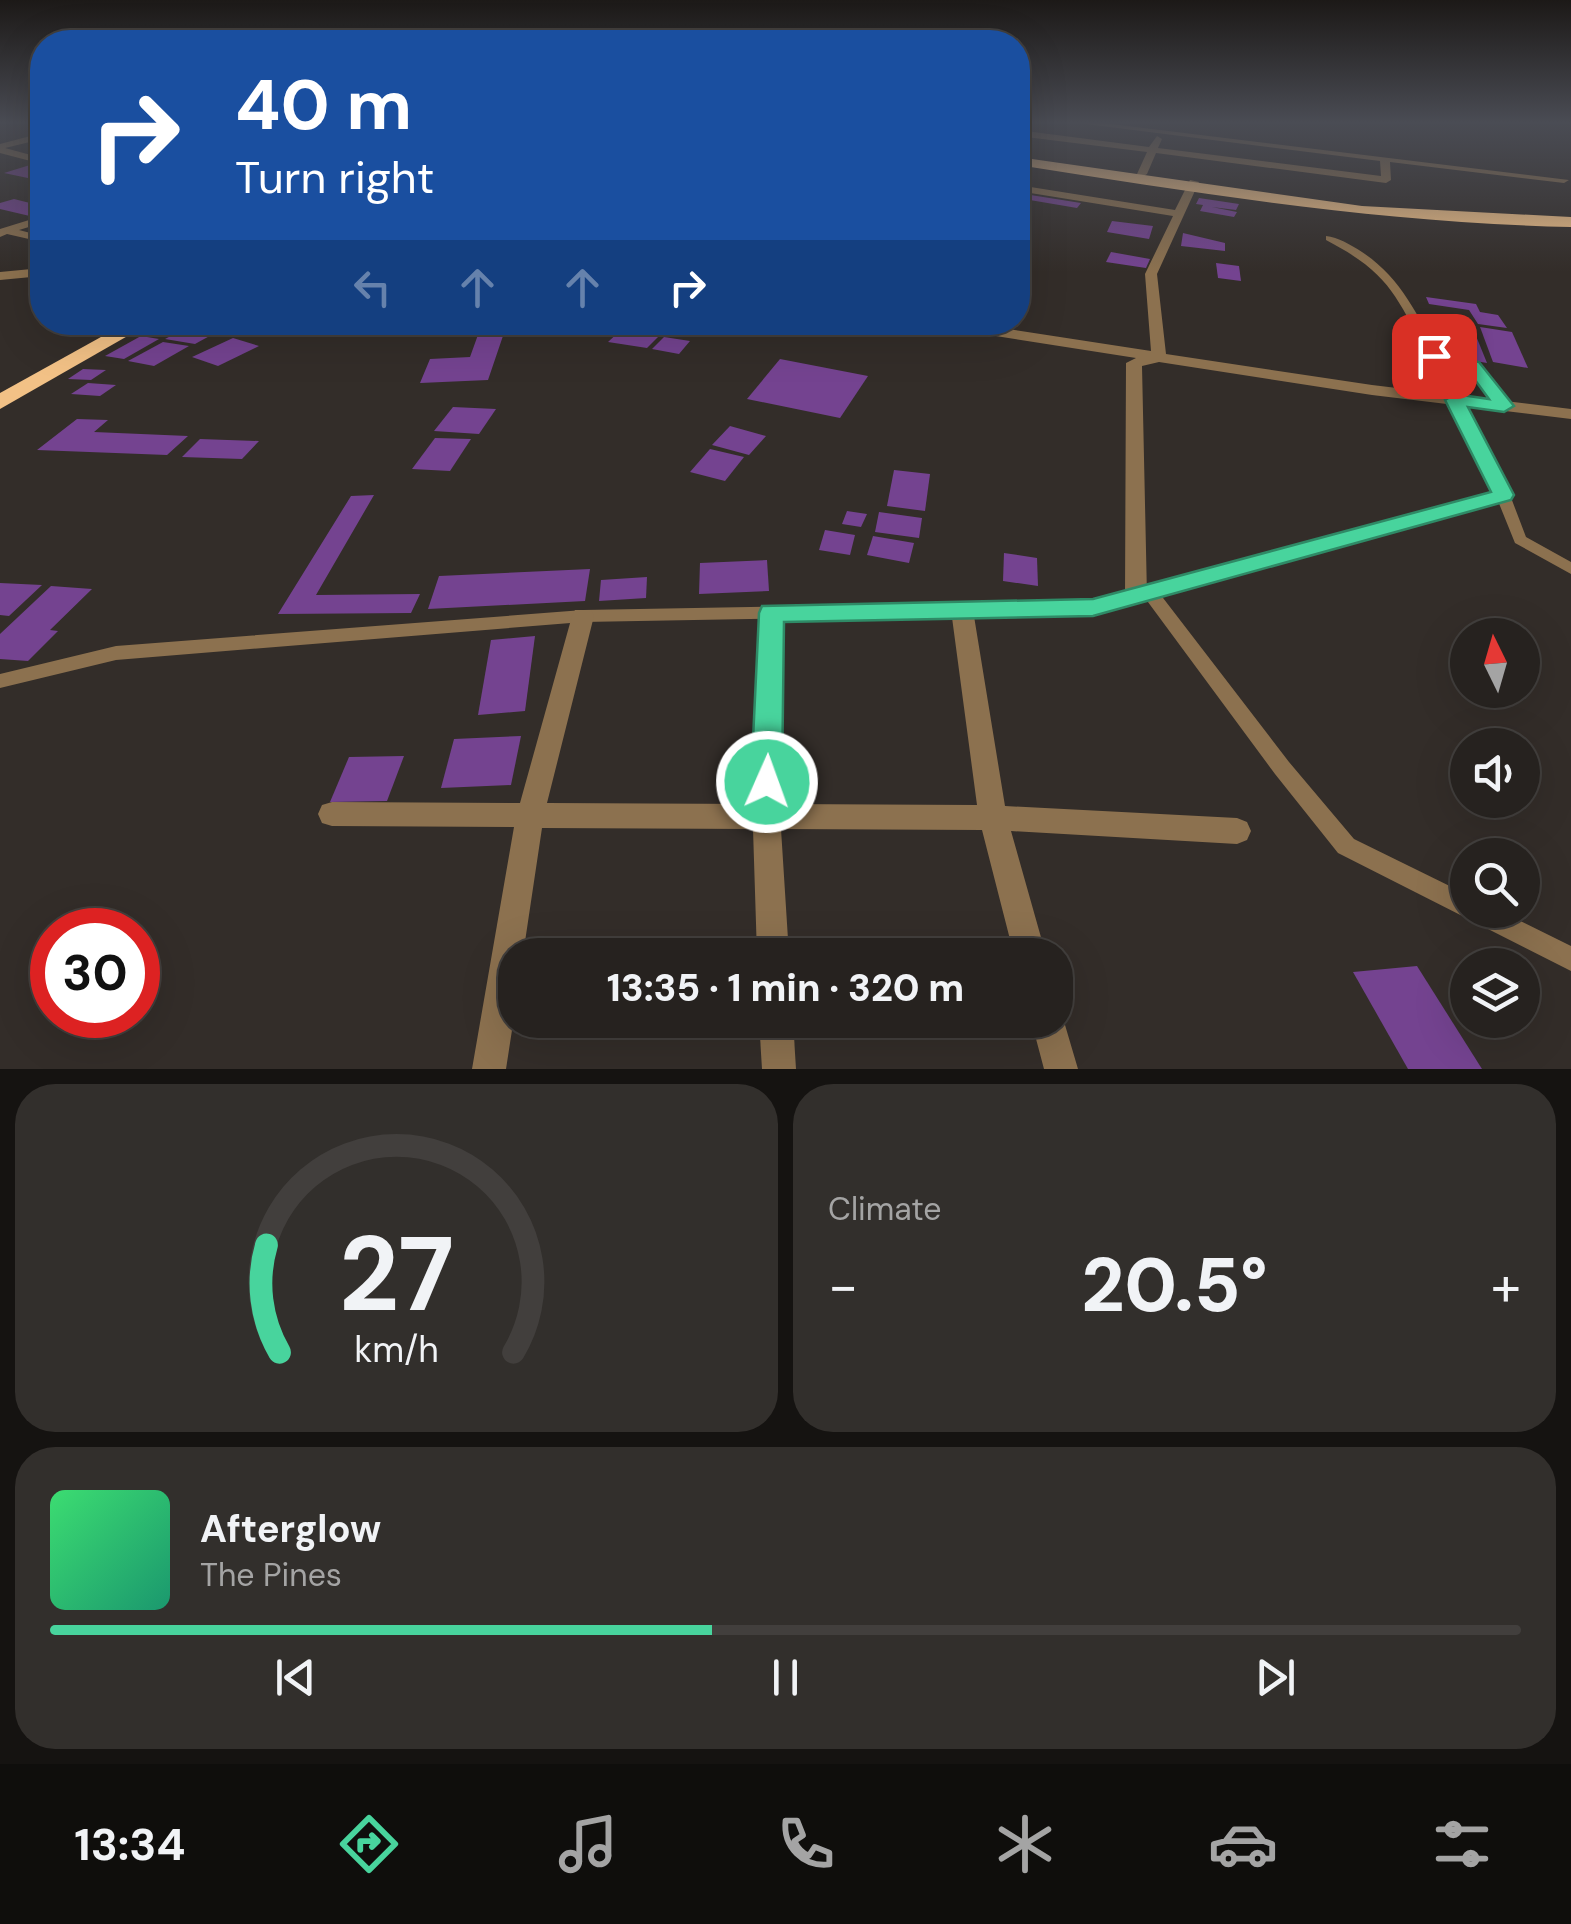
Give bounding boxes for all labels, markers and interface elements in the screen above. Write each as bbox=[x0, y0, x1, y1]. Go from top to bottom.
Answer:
text: 40 m bbox=[235, 60, 412, 151]
icon: right bbox=[70, 70, 200, 200]
text: Turn right bbox=[235, 148, 434, 207]
icon: left bbox=[345, 260, 400, 315]
icon: ahead bbox=[450, 260, 505, 315]
icon: ahead bbox=[555, 260, 610, 315]
icon: right bbox=[660, 260, 715, 315]
pin bbox=[1392, 314, 1477, 399]
icon: arrive bbox=[1407, 329, 1462, 384]
north arrow bbox=[1450, 618, 1540, 708]
map controls bbox=[1450, 618, 1540, 1038]
button: sound bbox=[1450, 728, 1540, 818]
position arrow bbox=[715, 730, 819, 834]
button: search bbox=[1450, 838, 1540, 928]
speed limit sign: 30 bbox=[30, 908, 160, 1038]
button: layers bbox=[1450, 948, 1540, 1038]
text: 13:35 · 1 min · 320 m bbox=[607, 963, 964, 1013]
text: Climate bbox=[828, 1188, 942, 1230]
text: 27 bbox=[339, 1207, 454, 1342]
text: 20.5° bbox=[1081, 1237, 1268, 1334]
text: − bbox=[828, 1250, 858, 1322]
text: + bbox=[1491, 1250, 1521, 1322]
text: km/h bbox=[354, 1327, 439, 1373]
text: Afterglow bbox=[200, 1504, 381, 1554]
text: The Pines bbox=[200, 1554, 342, 1596]
icon: previous bbox=[268, 1650, 323, 1705]
icon: pause bbox=[758, 1650, 813, 1705]
icon: next bbox=[1248, 1650, 1303, 1705]
icon: directions bbox=[334, 1809, 404, 1879]
icon: music bbox=[553, 1809, 623, 1879]
icon: phone bbox=[771, 1809, 841, 1879]
icon: climate bbox=[990, 1809, 1060, 1879]
icon: car bbox=[1208, 1809, 1278, 1879]
icon: filters bbox=[1427, 1809, 1497, 1879]
text: 13:34 bbox=[74, 1815, 186, 1874]

